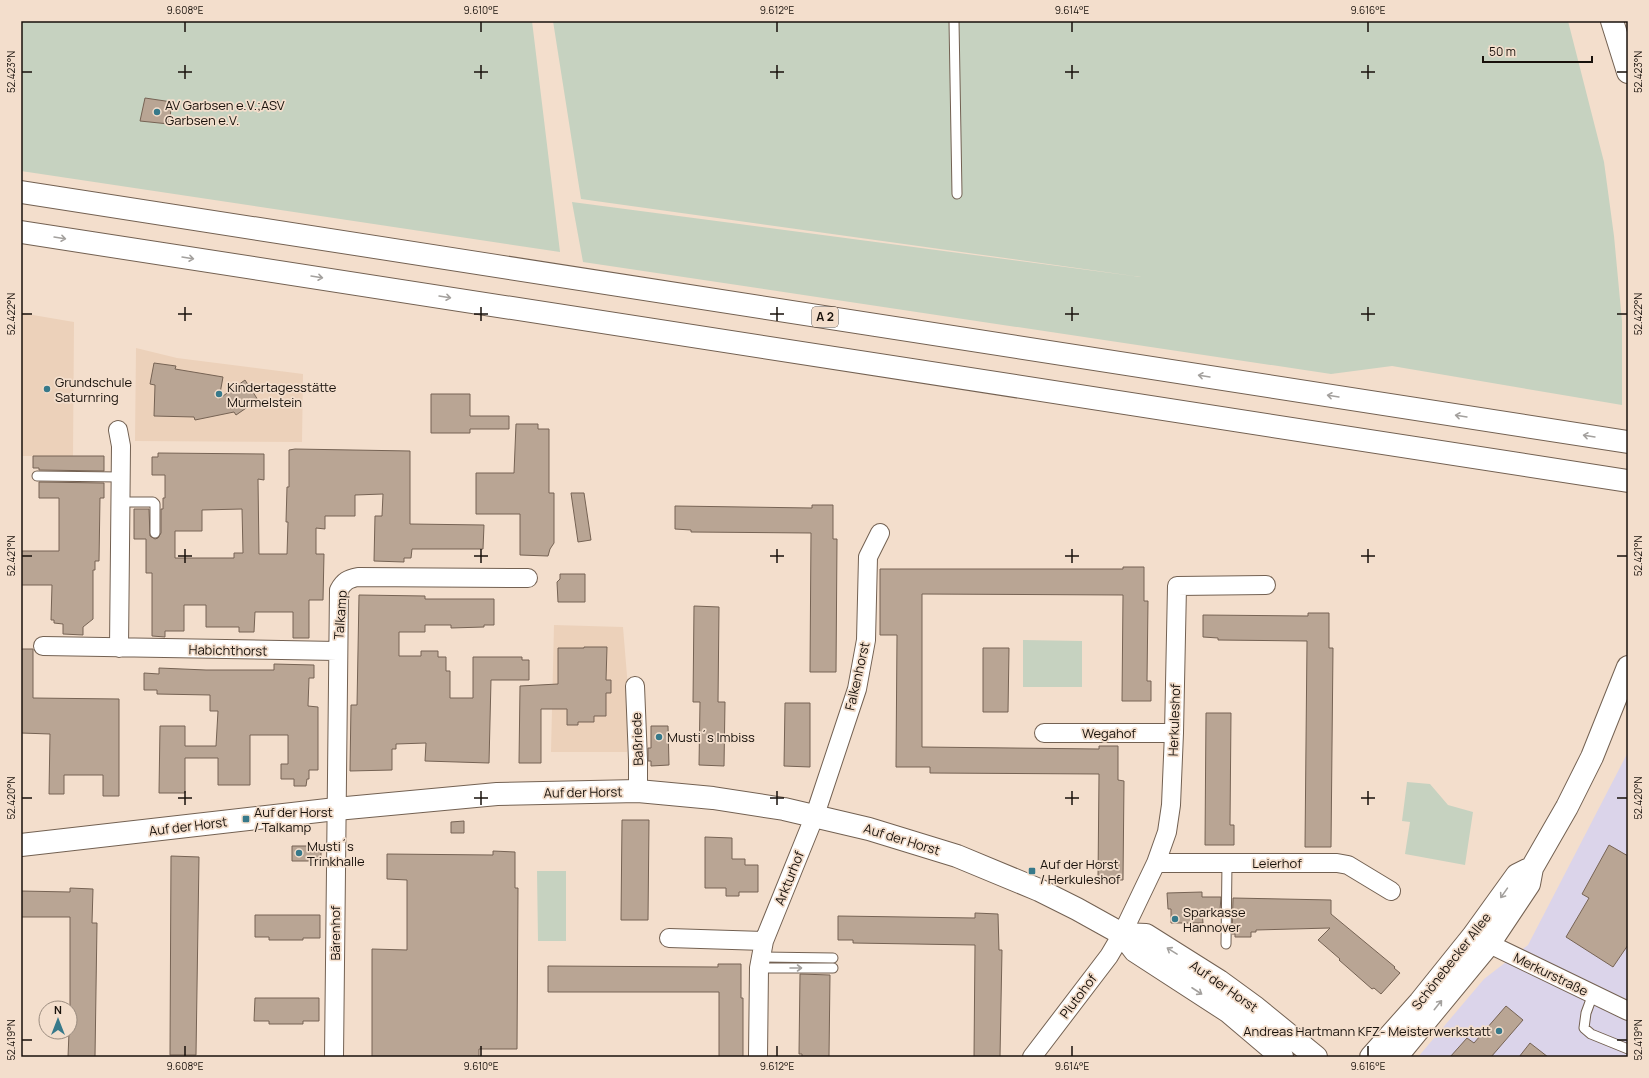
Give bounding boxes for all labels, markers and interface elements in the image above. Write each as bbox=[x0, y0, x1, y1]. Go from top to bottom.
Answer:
text: 9.608°E bbox=[167, 3, 204, 17]
text: 9.610°E bbox=[464, 3, 499, 17]
text: 9.612°E bbox=[760, 3, 794, 17]
text: 9.614°E bbox=[1055, 3, 1090, 17]
text: 9.616°E bbox=[1351, 3, 1386, 17]
scale bar bbox=[1483, 38, 1592, 64]
text: 50 m bbox=[1489, 43, 1516, 60]
text: 52.423°N bbox=[4, 51, 18, 93]
text: 52.423°N bbox=[1631, 51, 1645, 93]
place label: AV Garbsen e.V.;ASV Garbsen e.V. bbox=[165, 96, 285, 129]
marker: AV Garbsen e.V.;ASV Garbsen e.V. bbox=[152, 107, 162, 117]
one-way arrow bbox=[53, 234, 66, 242]
one-way arrow bbox=[181, 254, 194, 262]
one-way arrow bbox=[310, 273, 323, 281]
text: 52.422°N bbox=[4, 293, 18, 335]
one-way arrow bbox=[438, 293, 451, 301]
text: 52.422°N bbox=[1631, 293, 1645, 335]
road number: A 2 bbox=[812, 307, 838, 327]
one-way arrow bbox=[1198, 372, 1211, 380]
place label: Grundschule Saturnring bbox=[55, 373, 132, 406]
place label: Kindertagesstätte Murmelstein bbox=[227, 378, 337, 411]
marker: Grundschule Saturnring bbox=[42, 384, 52, 394]
marker: Kindertagesstätte Murmelstein bbox=[214, 389, 224, 399]
one-way arrow bbox=[1326, 392, 1339, 400]
one-way arrow bbox=[1455, 412, 1468, 420]
one-way arrow bbox=[1583, 432, 1596, 440]
text: 52.421°N bbox=[4, 536, 18, 576]
text: 52.421°N bbox=[1631, 536, 1645, 576]
street label: Talkamp bbox=[329, 589, 351, 640]
street label: Habichthorst bbox=[188, 640, 268, 660]
street label: Falkenhorst bbox=[840, 640, 874, 712]
street label: Herkuleshof bbox=[1164, 683, 1184, 757]
street label: Baßriede bbox=[627, 712, 647, 766]
street label: Wegahof bbox=[1082, 724, 1136, 742]
place label: Musti´s Imbiss bbox=[667, 728, 755, 746]
marker: Musti´s Imbiss bbox=[654, 732, 664, 742]
text: 52.420°N bbox=[4, 776, 18, 819]
text: 52.420°N bbox=[1631, 776, 1645, 819]
street label: Auf der Horst bbox=[543, 782, 623, 802]
place label: Auf der Horst / Talkamp bbox=[254, 803, 333, 836]
street label: Auf der Horst bbox=[148, 812, 228, 840]
marker: Auf der Horst / Talkamp bbox=[241, 814, 251, 824]
street label: Auf der Horst bbox=[862, 819, 942, 859]
place label: Musti´s Trinkhalle bbox=[307, 837, 365, 870]
marker: Musti´s Trinkhalle bbox=[294, 848, 304, 858]
street label: Arkturhof bbox=[770, 848, 808, 908]
street label: Leierhof bbox=[1252, 854, 1302, 872]
place label: Auf der Horst / Herkuleshof bbox=[1040, 855, 1121, 888]
marker: Auf der Horst / Herkuleshof bbox=[1027, 866, 1037, 876]
one-way arrow bbox=[1500, 887, 1508, 898]
place label: Sparkasse Hannover bbox=[1183, 903, 1246, 936]
street label: Bärenhof bbox=[326, 905, 344, 960]
street label: Schönebecker Allee bbox=[1407, 908, 1495, 1013]
marker: Sparkasse Hannover bbox=[1170, 914, 1180, 924]
one-way arrow bbox=[1166, 947, 1178, 955]
street label: Merkurstraße bbox=[1511, 948, 1592, 1000]
street label: Auf der Horst bbox=[1187, 956, 1261, 1016]
one-way arrow bbox=[789, 964, 802, 972]
street label: Plutohof bbox=[1055, 970, 1101, 1022]
one-way arrow bbox=[1191, 987, 1202, 995]
north arrow bbox=[38, 1000, 78, 1040]
one-way arrow bbox=[1434, 1000, 1443, 1011]
text: N bbox=[54, 1002, 62, 1017]
text: 52.419°N bbox=[4, 1019, 18, 1061]
text: 52.419°N bbox=[1631, 1019, 1645, 1061]
place label: Andreas Hartmann KFZ- Meisterwerkstatt bbox=[1243, 1022, 1491, 1040]
marker: Andreas Hartmann KFZ- Meisterwerkstatt bbox=[1494, 1026, 1504, 1036]
text: 9.608°E bbox=[167, 1059, 204, 1073]
text: 9.610°E bbox=[464, 1059, 499, 1073]
text: 9.612°E bbox=[760, 1059, 794, 1073]
text: 9.614°E bbox=[1055, 1059, 1090, 1073]
text: 9.616°E bbox=[1351, 1059, 1386, 1073]

